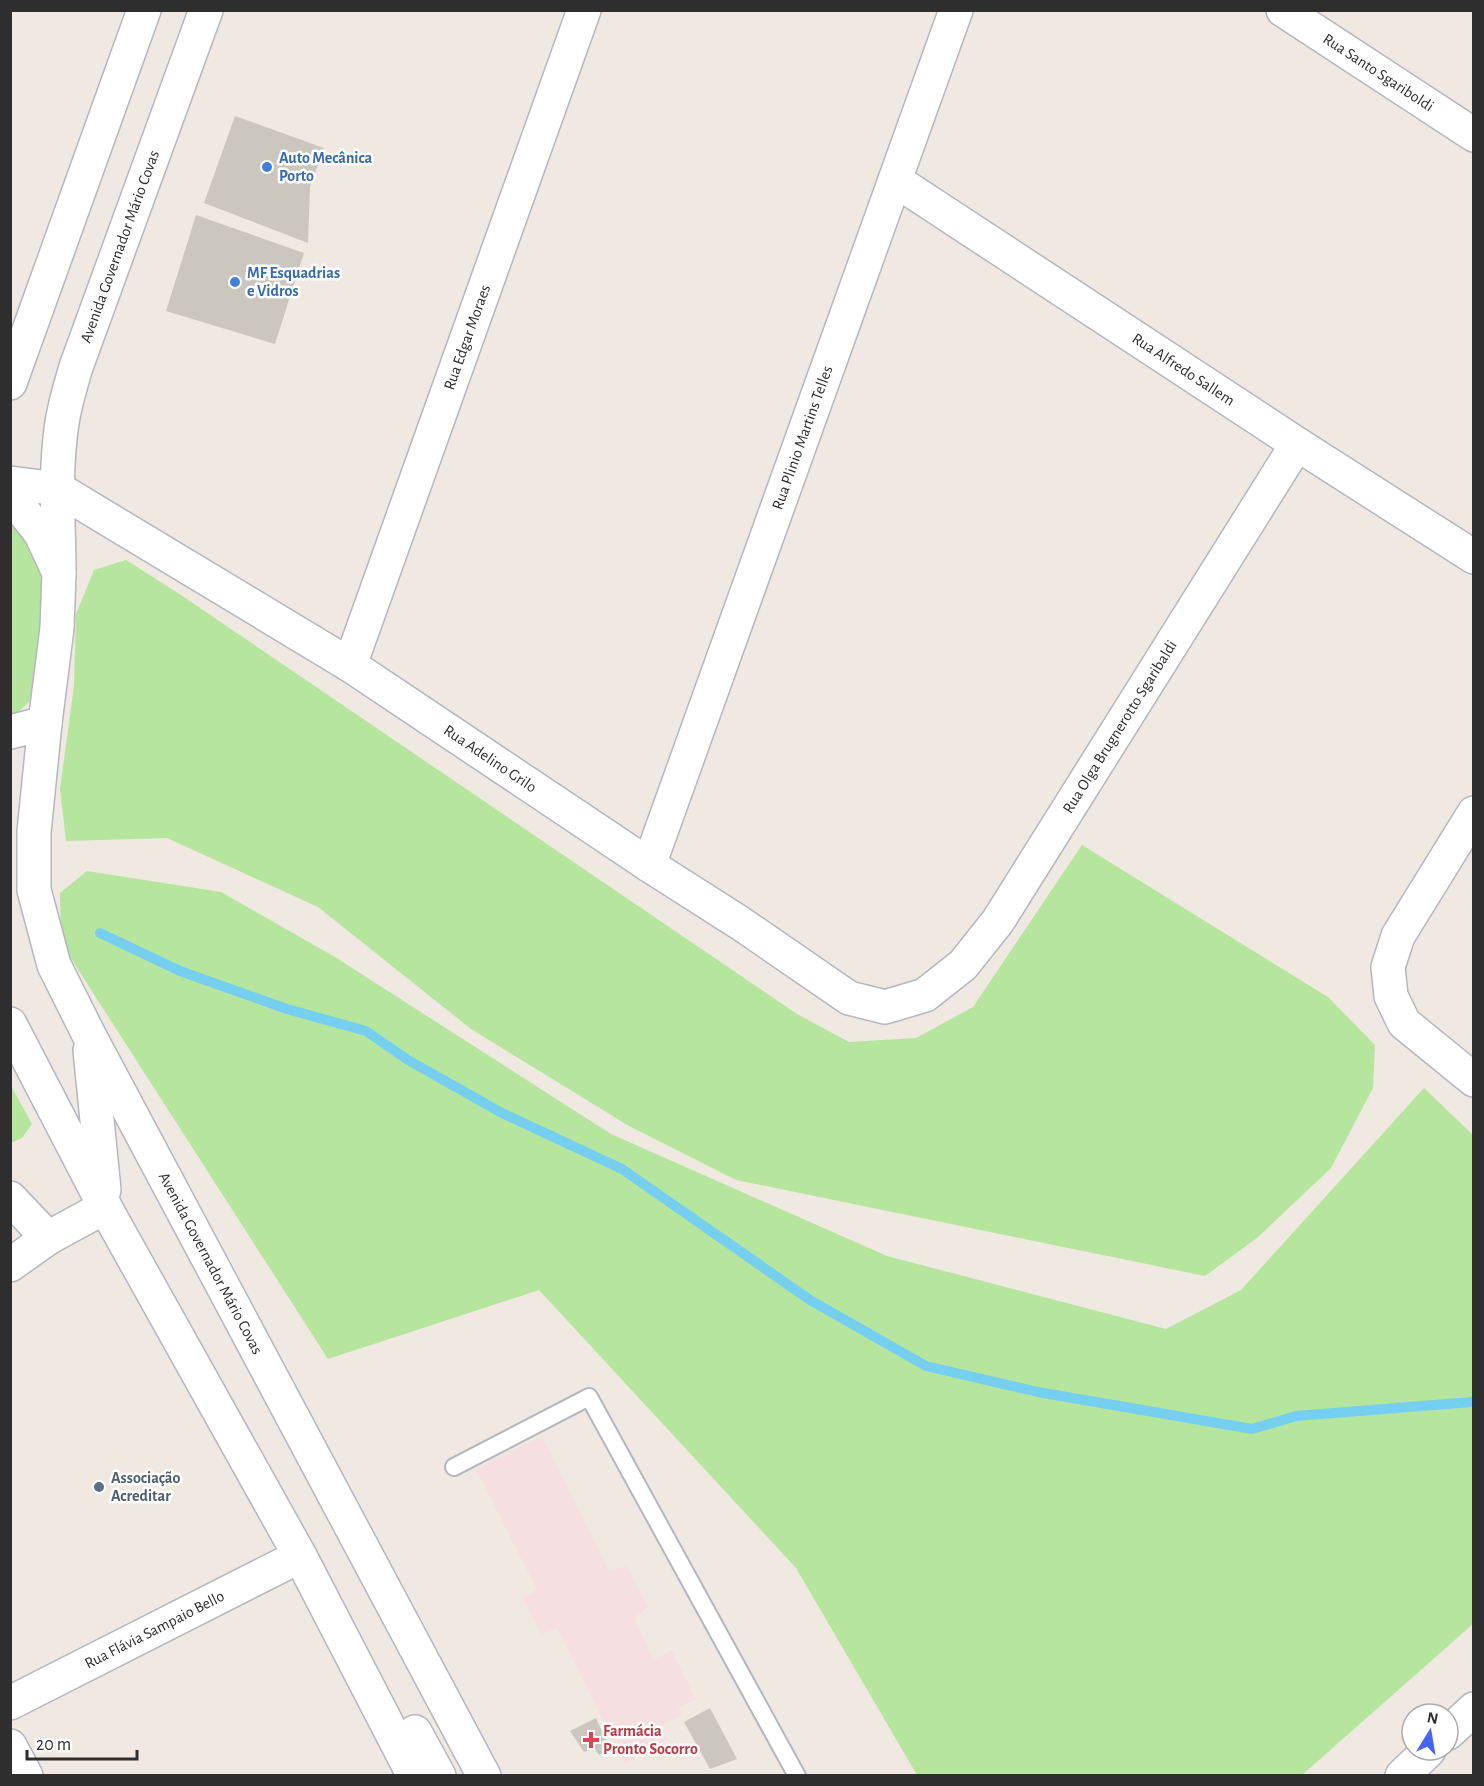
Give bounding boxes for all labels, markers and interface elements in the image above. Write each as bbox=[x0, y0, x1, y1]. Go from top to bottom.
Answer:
street label: Rua Santo Sgariboldi bbox=[1320, 31, 1437, 114]
street label: Avenida Governador Mário Covas bbox=[77, 148, 162, 345]
place label: Auto Mecânica Porto bbox=[279, 150, 373, 184]
marker: Auto Mecânica Porto bbox=[260, 160, 274, 174]
place label: MF Esquadrias e Vidros bbox=[247, 265, 340, 299]
marker: MF Esquadrias e Vidros bbox=[228, 275, 242, 289]
street label: Rua Edgar Moraes bbox=[441, 282, 493, 392]
street label: Rua Alfredo Sallem bbox=[1129, 330, 1237, 409]
street label: Rua Plinio Martins Telles bbox=[769, 364, 836, 512]
street label: Rua Olga Brugnerotto Sgaribaldi bbox=[1060, 638, 1180, 816]
street label: Rua Adelino Grilo bbox=[441, 722, 540, 796]
street label: Avenida Governador Mário Covas bbox=[156, 1170, 266, 1357]
place label: Associação Acreditar bbox=[111, 1470, 181, 1504]
marker: Associação Acreditar bbox=[92, 1480, 106, 1494]
street label: Rua Flávia Sampaio Bello bbox=[82, 1588, 227, 1672]
north arrow bbox=[1400, 1702, 1460, 1762]
text: N bbox=[1426, 1709, 1440, 1727]
scale bar bbox=[27, 1723, 136, 1761]
place label: Farmácia Pronto Socorro bbox=[603, 1723, 698, 1757]
marker: Farmácia Pronto Socorro bbox=[584, 1733, 598, 1747]
text: 20 m bbox=[36, 1736, 71, 1754]

